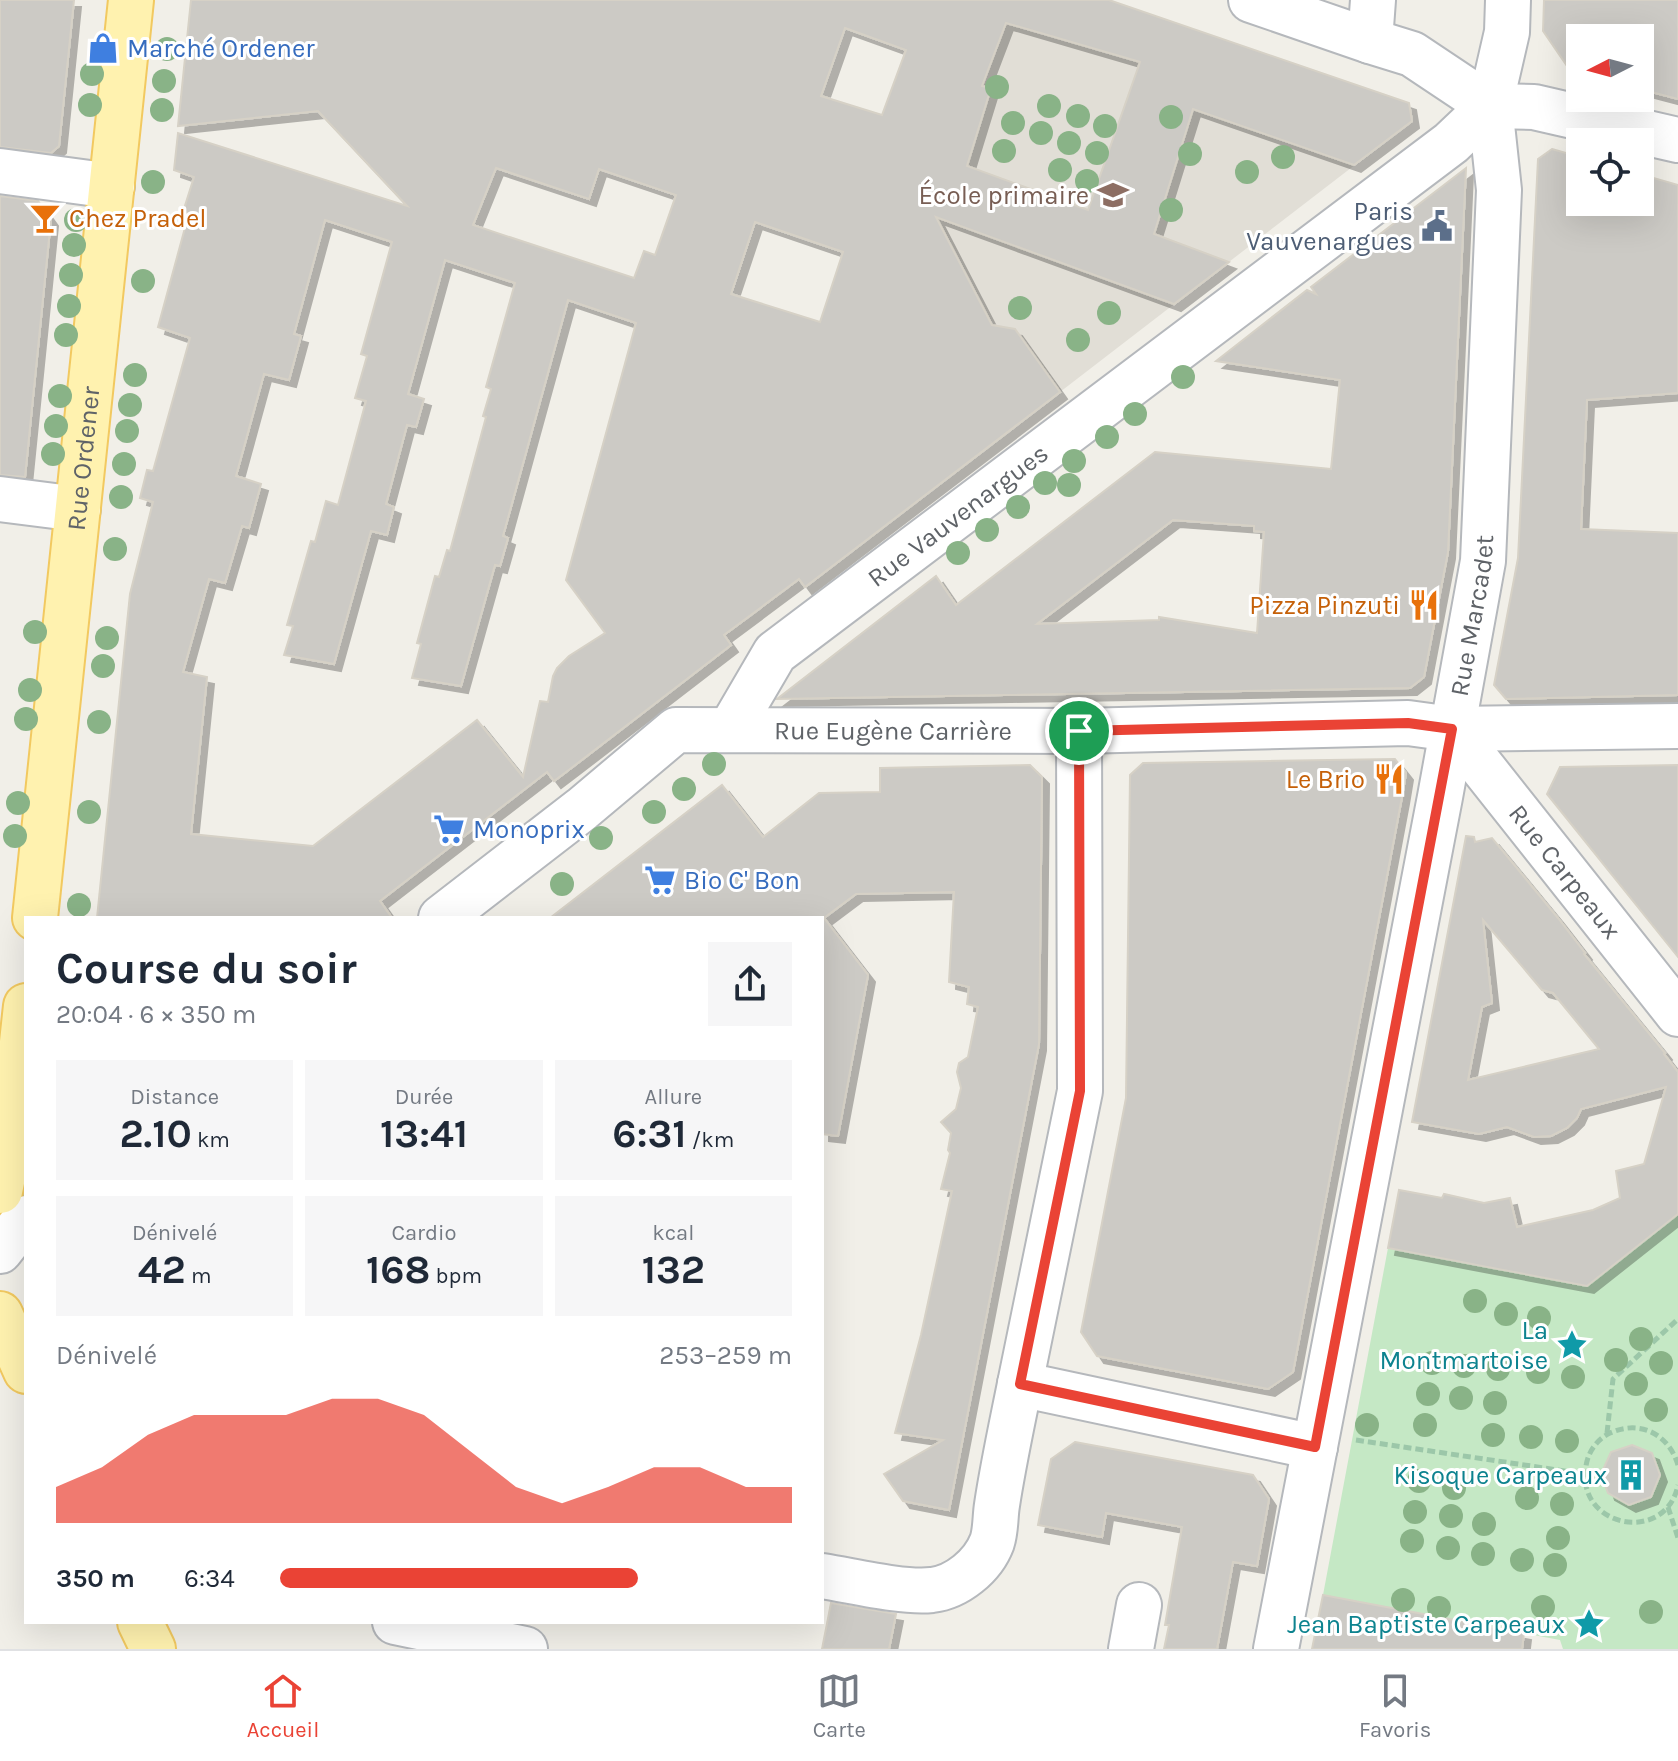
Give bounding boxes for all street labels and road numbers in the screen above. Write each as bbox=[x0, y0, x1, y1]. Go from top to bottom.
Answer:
street label: Rue Ordener bbox=[60, 384, 106, 532]
street label: Rue Vauvenargues bbox=[861, 437, 1054, 593]
street label: Rue Marcadet bbox=[1443, 534, 1500, 699]
street label: Rue Eugène Carrière bbox=[774, 715, 1012, 746]
street label: Rue Carpeaux bbox=[1502, 798, 1628, 945]

